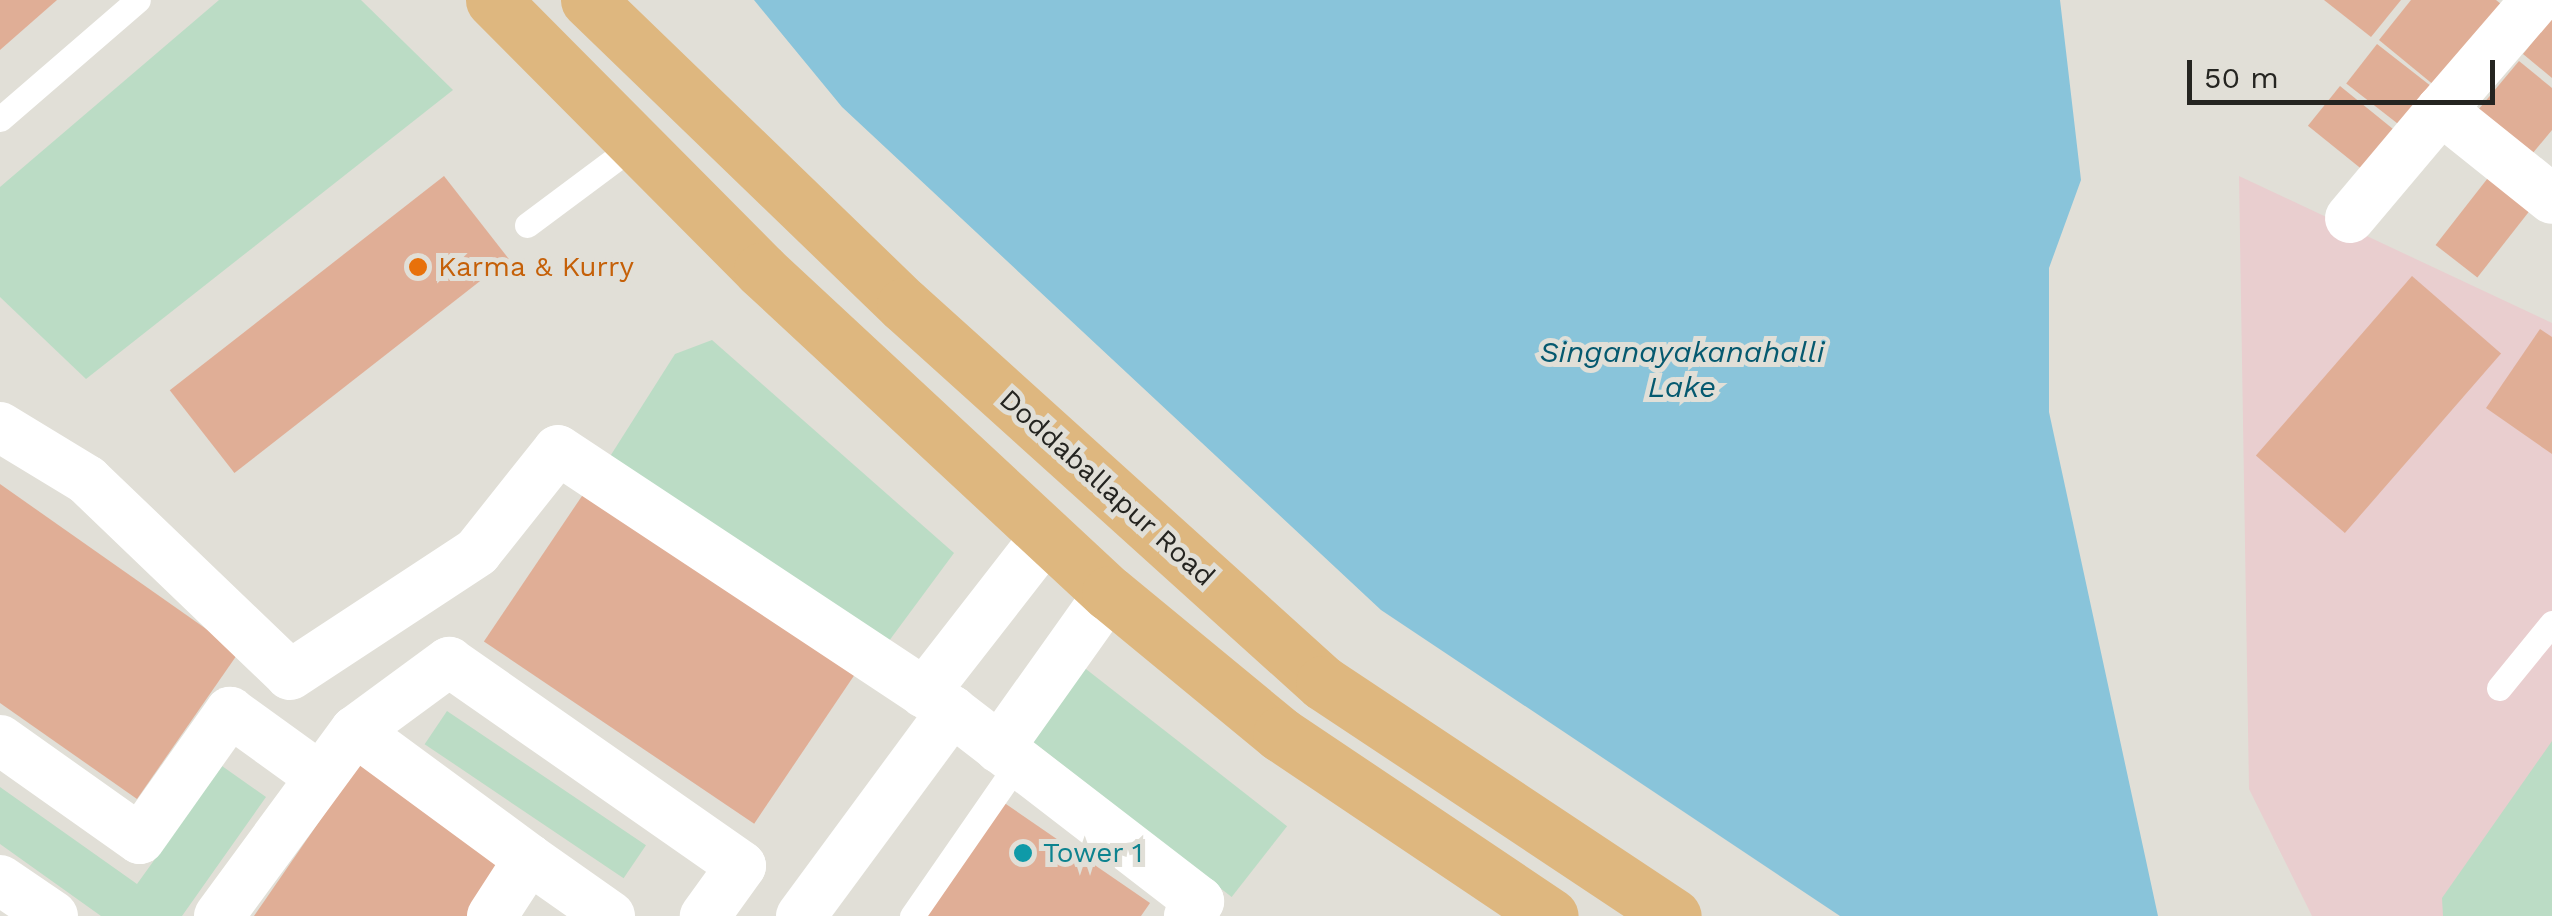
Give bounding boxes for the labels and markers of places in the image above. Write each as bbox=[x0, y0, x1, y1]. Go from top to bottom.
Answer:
place label: Karma & Kurry bbox=[438, 250, 635, 284]
marker: Karma & Kurry bbox=[407, 256, 429, 278]
place label: Tower 1 bbox=[1043, 836, 1144, 870]
marker: Tower 1 bbox=[1012, 842, 1034, 864]

